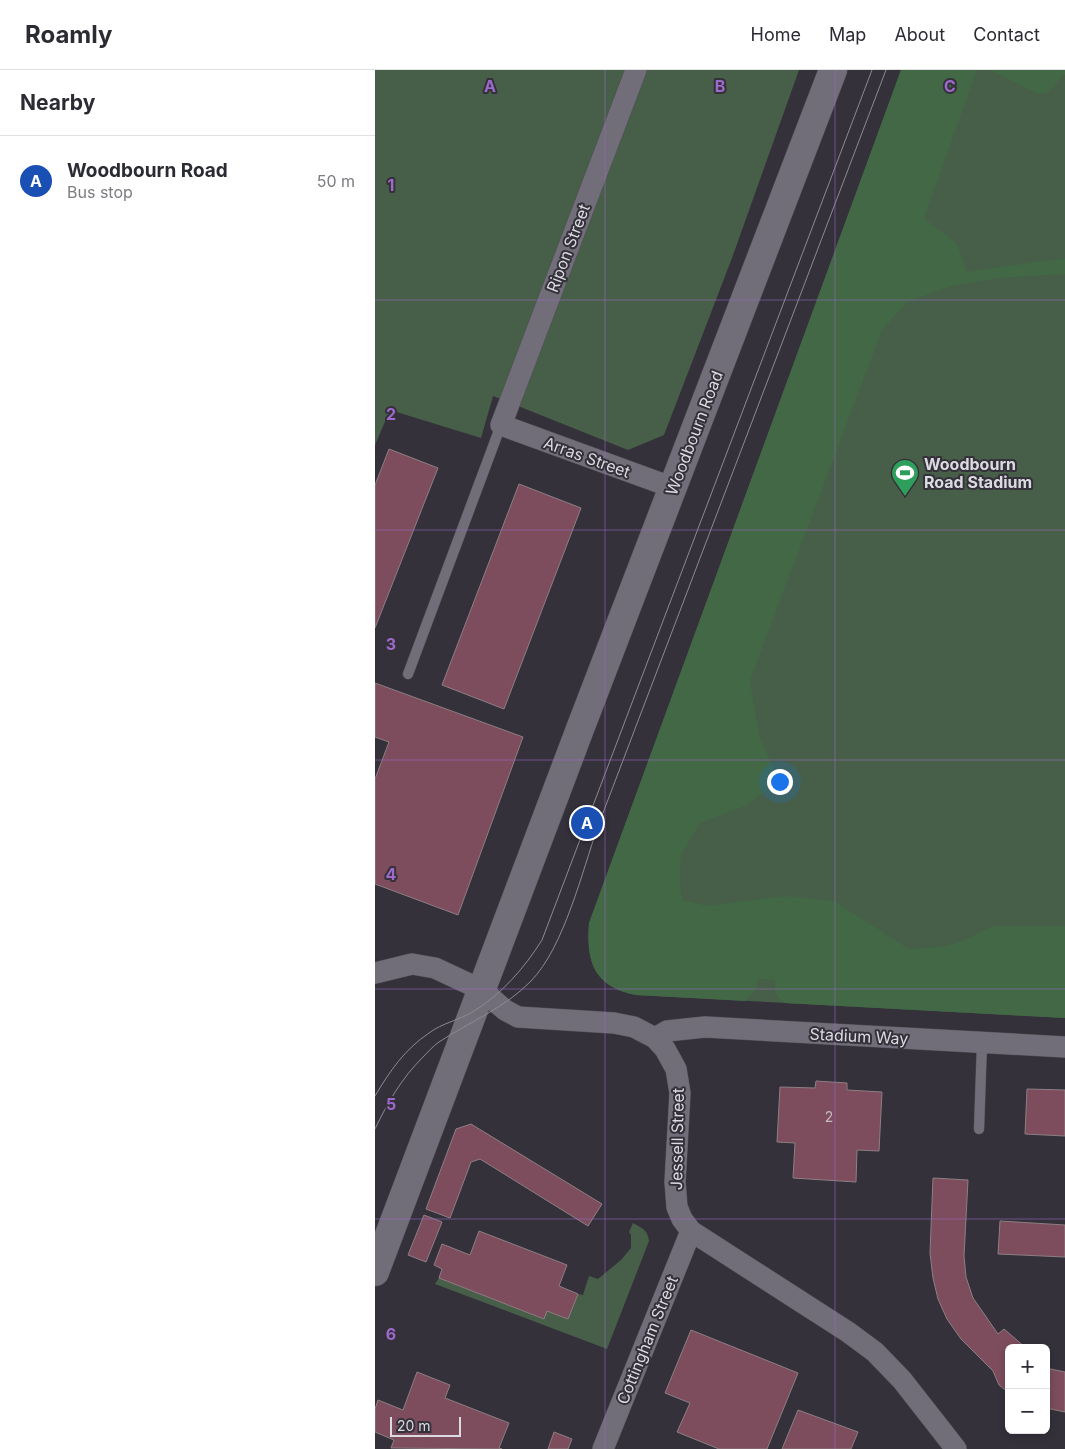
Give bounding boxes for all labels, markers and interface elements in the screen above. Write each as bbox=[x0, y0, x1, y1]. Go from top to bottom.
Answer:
text: Roamly bbox=[25, 20, 112, 49]
text: Home bbox=[751, 24, 801, 45]
text: Map bbox=[829, 24, 866, 45]
text: About bbox=[894, 24, 945, 45]
text: Contact bbox=[973, 24, 1040, 45]
text: A bbox=[484, 76, 496, 96]
text: B bbox=[715, 76, 725, 96]
text: C bbox=[944, 76, 956, 96]
text: Nearby bbox=[20, 90, 95, 115]
text: Woodbourn Road bbox=[67, 159, 228, 182]
text: A bbox=[30, 171, 42, 191]
text: 50 m bbox=[317, 171, 355, 191]
text: 1 bbox=[388, 175, 394, 195]
text: Bus stop bbox=[67, 182, 133, 202]
street label: Ripon Street bbox=[542, 201, 594, 295]
street label: Woodbourn Road bbox=[661, 368, 727, 498]
text: 2 bbox=[386, 404, 396, 424]
street label: Arras Street bbox=[541, 432, 633, 482]
place label: Woodbourn Road Stadium bbox=[924, 454, 1032, 492]
sports icon: Woodbourn Road Stadium bbox=[890, 458, 920, 497]
text: 3 bbox=[386, 634, 396, 654]
your location bbox=[767, 769, 793, 795]
pin: A bbox=[571, 804, 603, 842]
text: 4 bbox=[386, 864, 397, 884]
street label: Stadium Way bbox=[809, 1023, 909, 1049]
street label: Jessell Street bbox=[666, 1088, 688, 1190]
text: 5 bbox=[386, 1094, 396, 1114]
house number: 2 bbox=[825, 1108, 833, 1125]
street label: Cottingham Street bbox=[612, 1273, 682, 1407]
text: 6 bbox=[386, 1324, 396, 1344]
map controls bbox=[1005, 1344, 1050, 1434]
button: + bbox=[1005, 1344, 1050, 1389]
button: − bbox=[1005, 1389, 1050, 1434]
scale bar bbox=[390, 1414, 461, 1437]
text: 20 m bbox=[397, 1417, 431, 1434]

